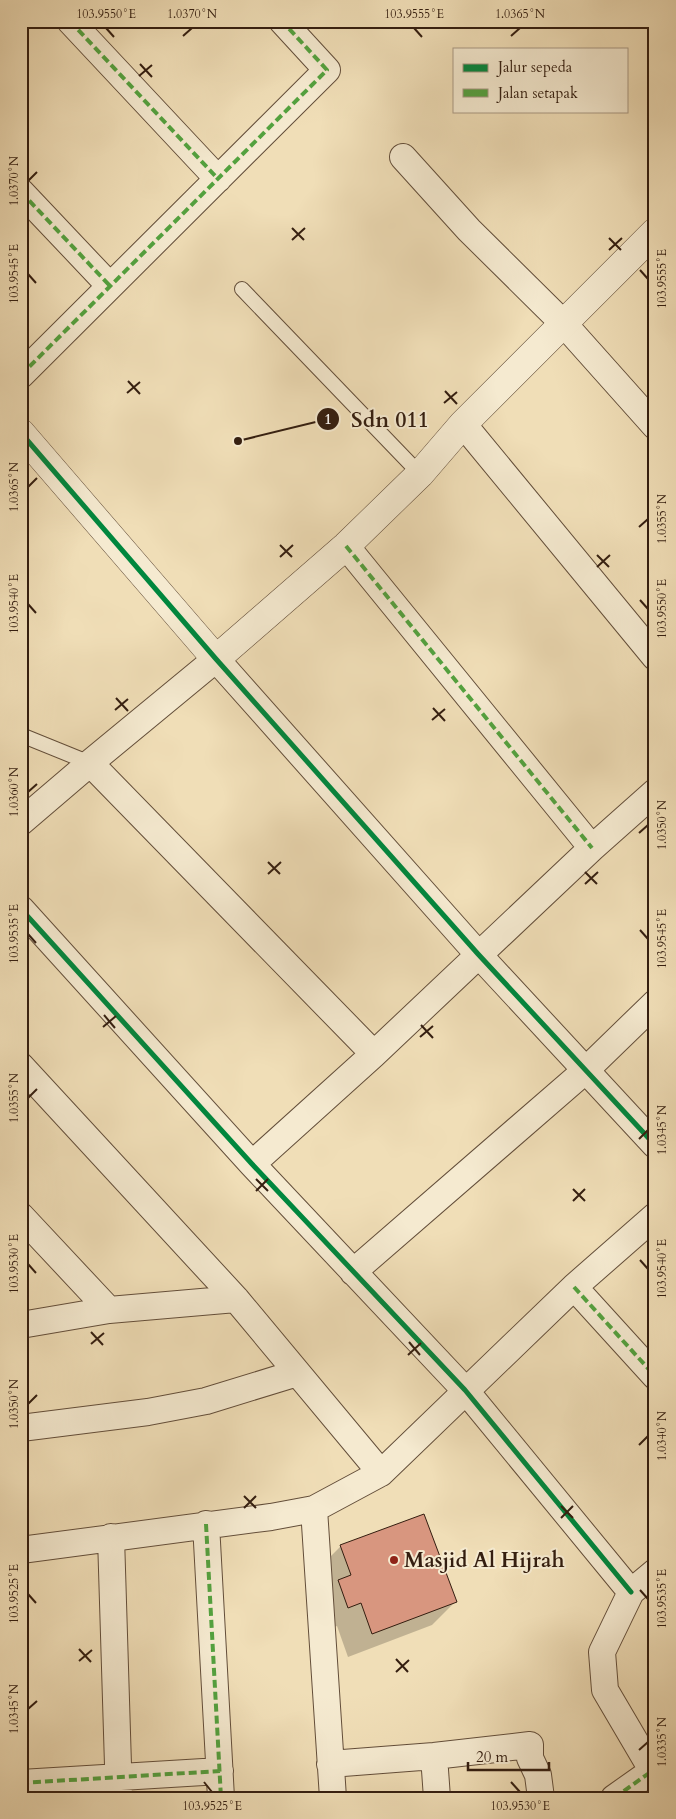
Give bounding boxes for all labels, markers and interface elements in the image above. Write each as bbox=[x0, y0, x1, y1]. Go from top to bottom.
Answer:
text: 103.9550°E bbox=[76, 6, 136, 22]
text: 1.0370°N bbox=[167, 6, 218, 22]
text: 103.9555°E bbox=[384, 6, 444, 22]
text: 1.0365°N bbox=[495, 6, 546, 22]
legend bbox=[453, 48, 628, 112]
text: Jalur sepeda bbox=[496, 57, 573, 77]
text: Jalan setapak bbox=[496, 83, 578, 103]
text: 1.0370°N bbox=[6, 155, 22, 206]
text: 103.9545°E bbox=[6, 244, 22, 304]
text: 103.9555°E bbox=[654, 249, 670, 309]
callout: Sdn 011 bbox=[316, 401, 439, 438]
text: Sdn 011 bbox=[351, 405, 429, 435]
text: 1 bbox=[324, 409, 332, 429]
text: 1.0365°N bbox=[6, 461, 22, 512]
text: 1.0355°N bbox=[654, 493, 670, 544]
text: 103.9540°E bbox=[6, 574, 22, 634]
text: 103.9550°E bbox=[654, 579, 670, 639]
text: 1.0360°N bbox=[6, 766, 22, 817]
text: 1.0350°N bbox=[654, 799, 670, 850]
text: 103.9535°E bbox=[6, 904, 22, 964]
text: 103.9545°E bbox=[654, 909, 670, 969]
text: 1.0355°N bbox=[6, 1072, 22, 1123]
text: 1.0345°N bbox=[654, 1104, 670, 1155]
text: 103.9530°E bbox=[6, 1234, 22, 1294]
text: 103.9540°E bbox=[654, 1239, 670, 1299]
text: 1.0350°N bbox=[6, 1378, 22, 1429]
text: 1.0340°N bbox=[654, 1410, 670, 1461]
place label: Masjid Al Hijrah bbox=[404, 1546, 565, 1575]
marker: Masjid Al Hijrah bbox=[388, 1554, 400, 1566]
text: 103.9525°E bbox=[6, 1564, 22, 1624]
text: 103.9535°E bbox=[654, 1569, 670, 1629]
text: 1.0345°N bbox=[6, 1683, 22, 1734]
text: 1.0335°N bbox=[654, 1716, 670, 1767]
scale bar bbox=[468, 1739, 550, 1771]
text: 20 m bbox=[476, 1747, 508, 1767]
text: 103.9525°E bbox=[182, 1798, 242, 1814]
text: 103.9530°E bbox=[490, 1798, 550, 1814]

